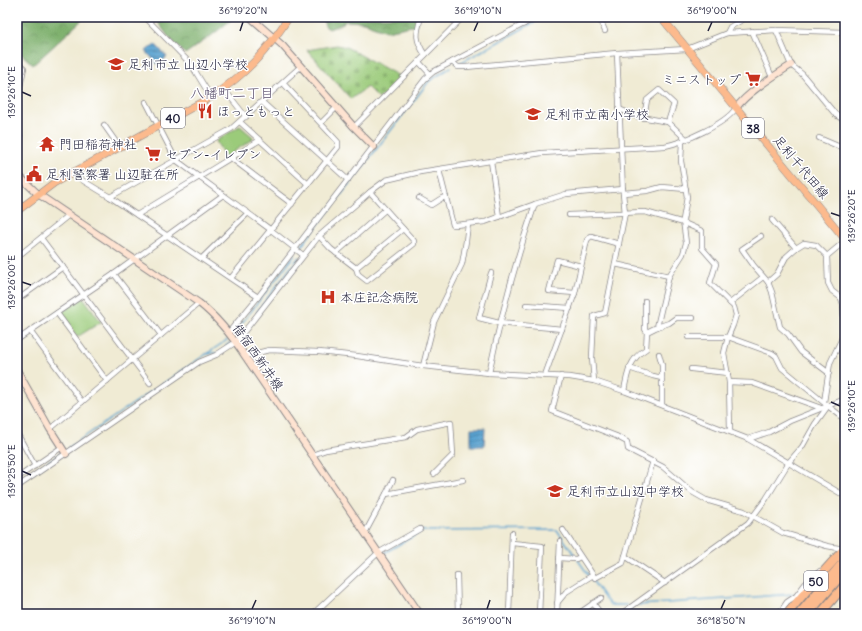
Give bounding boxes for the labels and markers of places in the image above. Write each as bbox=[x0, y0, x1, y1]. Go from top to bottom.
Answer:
school or university icon: 足利市立 山辺小学校 bbox=[107, 55, 125, 73]
place label: 足利市立 山辺小学校 bbox=[128, 56, 248, 73]
supermarket icon: ミニストップ bbox=[744, 70, 762, 88]
place label: ミニストップ bbox=[662, 71, 741, 88]
restaurant icon: ほっともっと bbox=[196, 102, 214, 120]
place label: ほっともっと bbox=[217, 103, 295, 120]
school or university icon: 足利市立南小学校 bbox=[524, 105, 542, 123]
place label: 足利市立南小学校 bbox=[545, 106, 649, 123]
temple icon: 門田稲荷神社 bbox=[38, 135, 56, 153]
place label: 門田稲荷神社 bbox=[59, 136, 137, 153]
supermarket icon: セブン-イレブン bbox=[144, 145, 162, 163]
place label: セブン-イレブン bbox=[165, 146, 262, 163]
public building icon: 足利警察署 山辺駐在所 bbox=[25, 165, 43, 183]
place label: 足利警察署 山辺駐在所 bbox=[46, 166, 179, 183]
hospital icon: 本庄記念病院 bbox=[319, 288, 337, 306]
place label: 本庄記念病院 bbox=[340, 289, 418, 306]
school or university icon: 足利市立山辺中学校 bbox=[546, 482, 564, 500]
place label: 足利市立山辺中学校 bbox=[567, 483, 684, 500]

